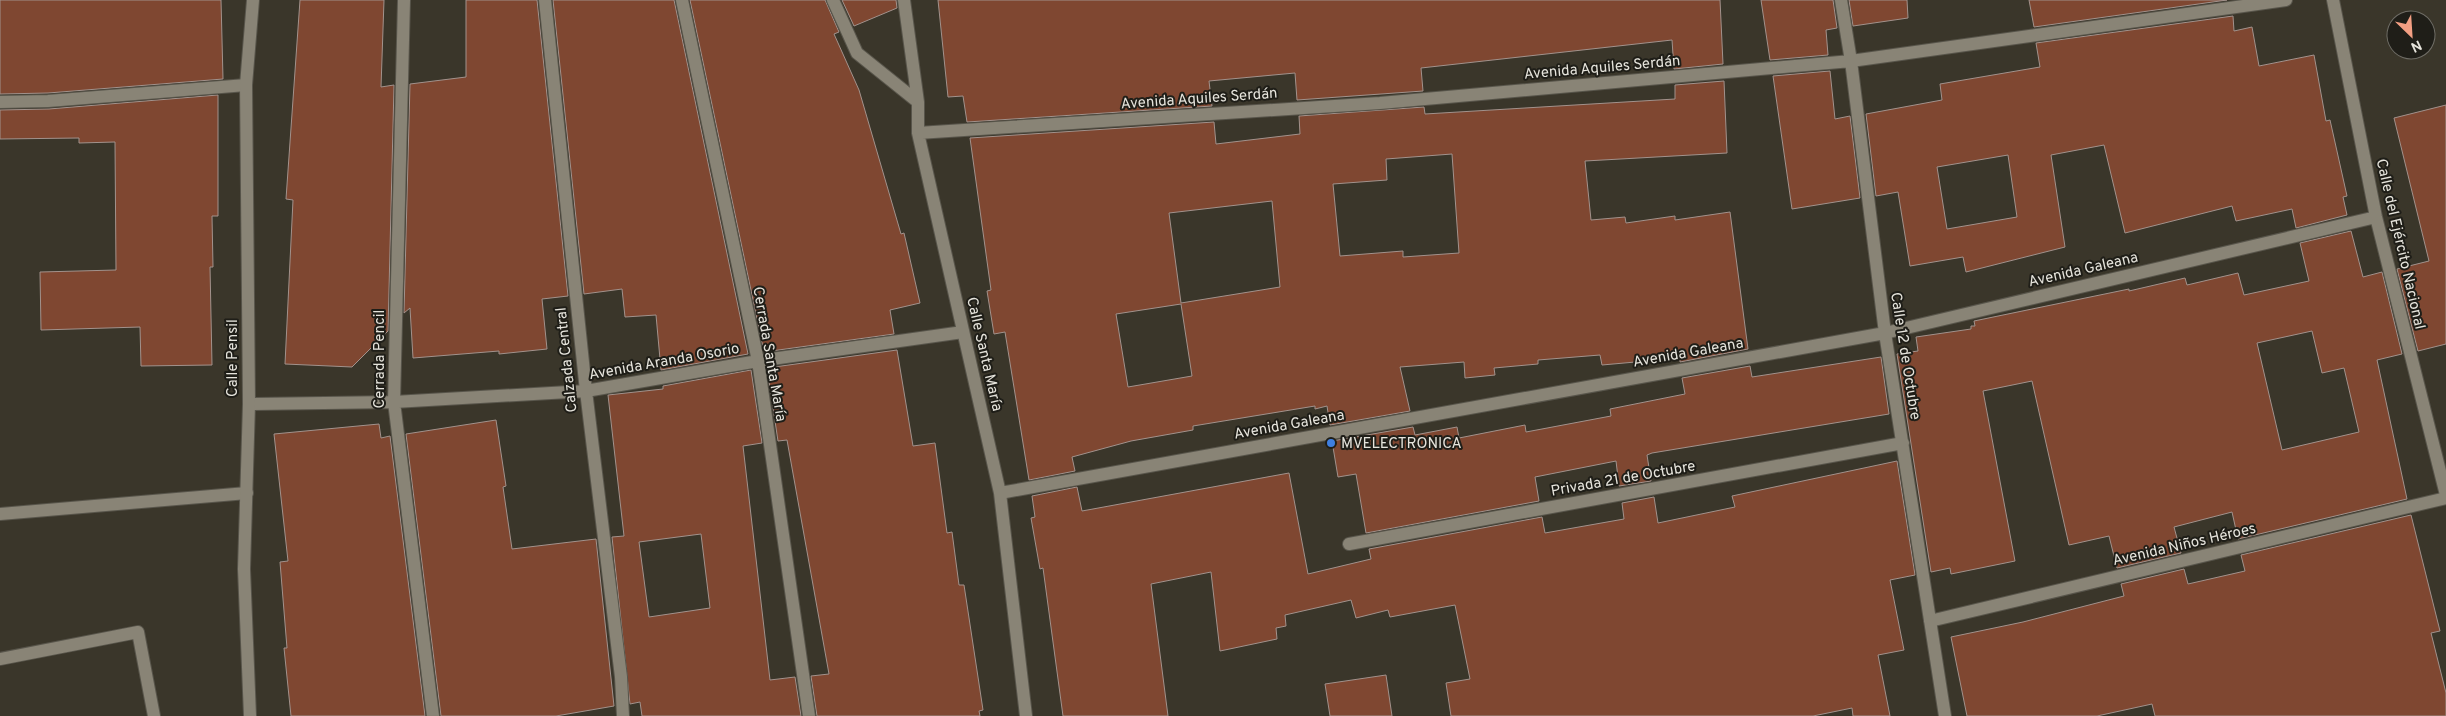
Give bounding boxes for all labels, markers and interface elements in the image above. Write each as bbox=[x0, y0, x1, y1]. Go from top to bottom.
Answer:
north arrow bbox=[2386, 10, 2436, 60]
text: N bbox=[2408, 36, 2424, 55]
street label: Avenida Aquiles Serdán bbox=[1523, 52, 1681, 85]
street label: Avenida Aquiles Serdán bbox=[1120, 85, 1278, 114]
street label: Calle del Ejército Nacional bbox=[2371, 157, 2428, 332]
street label: Avenida Galeana bbox=[2027, 249, 2140, 292]
street label: Cerrada Santa María bbox=[747, 285, 790, 423]
street label: Calle 12 de Octubre bbox=[1885, 291, 1924, 422]
street label: Calle Santa María bbox=[961, 295, 1006, 413]
street label: Calzada Central bbox=[553, 306, 582, 413]
street label: Cerrada Pencil bbox=[371, 310, 390, 408]
street label: Calle Pensil bbox=[224, 319, 243, 397]
street label: Avenida Galeana bbox=[1631, 334, 1745, 373]
street label: Avenida Aranda Osorio bbox=[587, 340, 741, 385]
street label: Avenida Galeana bbox=[1232, 406, 1346, 445]
place label: MVELECTRONICA bbox=[1341, 435, 1462, 454]
marker: MVELECTRONICA bbox=[1325, 437, 1337, 449]
street label: Privada 21 de Octubre bbox=[1549, 457, 1697, 502]
street label: Avenida Niños Héroes bbox=[2111, 520, 2258, 571]

